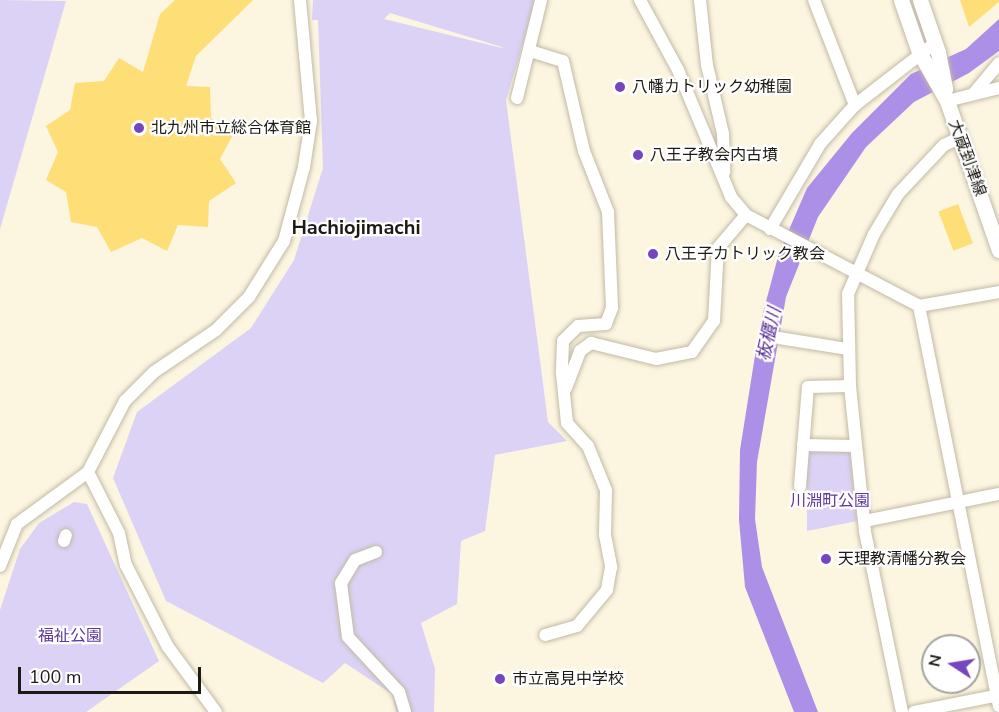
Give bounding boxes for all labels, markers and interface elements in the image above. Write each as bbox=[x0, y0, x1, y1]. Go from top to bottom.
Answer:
place label: 八幡カトリック幼稚園 bbox=[632, 77, 792, 97]
marker: 八幡カトリック幼稚園 bbox=[613, 80, 627, 94]
street label: 大蔵到津線 bbox=[944, 117, 990, 199]
place label: 北九州市立総合体育館 bbox=[151, 118, 311, 138]
marker: 北九州市立総合体育館 bbox=[132, 121, 146, 135]
place label: 八王子教会内古墳 bbox=[650, 145, 778, 165]
marker: 八王子教会内古墳 bbox=[631, 148, 645, 162]
district label: Hachiojimachi bbox=[291, 215, 421, 239]
place label: 八王子カトリック教会 bbox=[665, 244, 825, 264]
marker: 八王子カトリック教会 bbox=[646, 247, 660, 261]
water label: 板櫃川 bbox=[752, 305, 786, 363]
park label: 川淵町公園 bbox=[790, 491, 870, 511]
place label: 天理教清幡分教会 bbox=[838, 549, 966, 569]
marker: 天理教清幡分教会 bbox=[819, 552, 833, 566]
park label: 福祉公園 bbox=[38, 626, 102, 646]
north arrow bbox=[921, 634, 981, 694]
text: N bbox=[923, 653, 947, 669]
scale bar bbox=[21, 655, 204, 693]
text: 100 m bbox=[29, 665, 81, 689]
place label: 市立高見中学校 bbox=[512, 669, 624, 689]
marker: 市立高見中学校 bbox=[493, 672, 507, 686]

